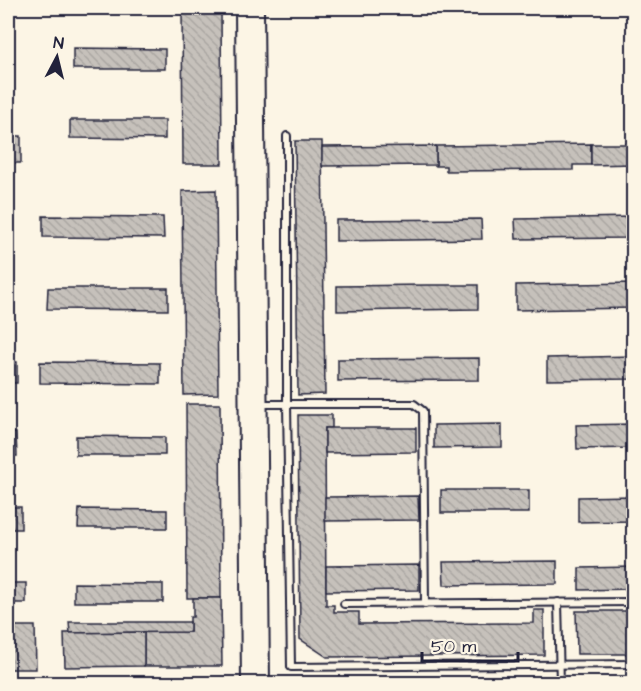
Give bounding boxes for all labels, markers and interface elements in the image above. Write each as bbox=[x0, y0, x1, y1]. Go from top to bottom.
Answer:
north arrow bbox=[27, 27, 87, 87]
text: N bbox=[52, 32, 65, 55]
scale bar bbox=[422, 625, 518, 663]
text: 50 m bbox=[431, 634, 476, 659]

